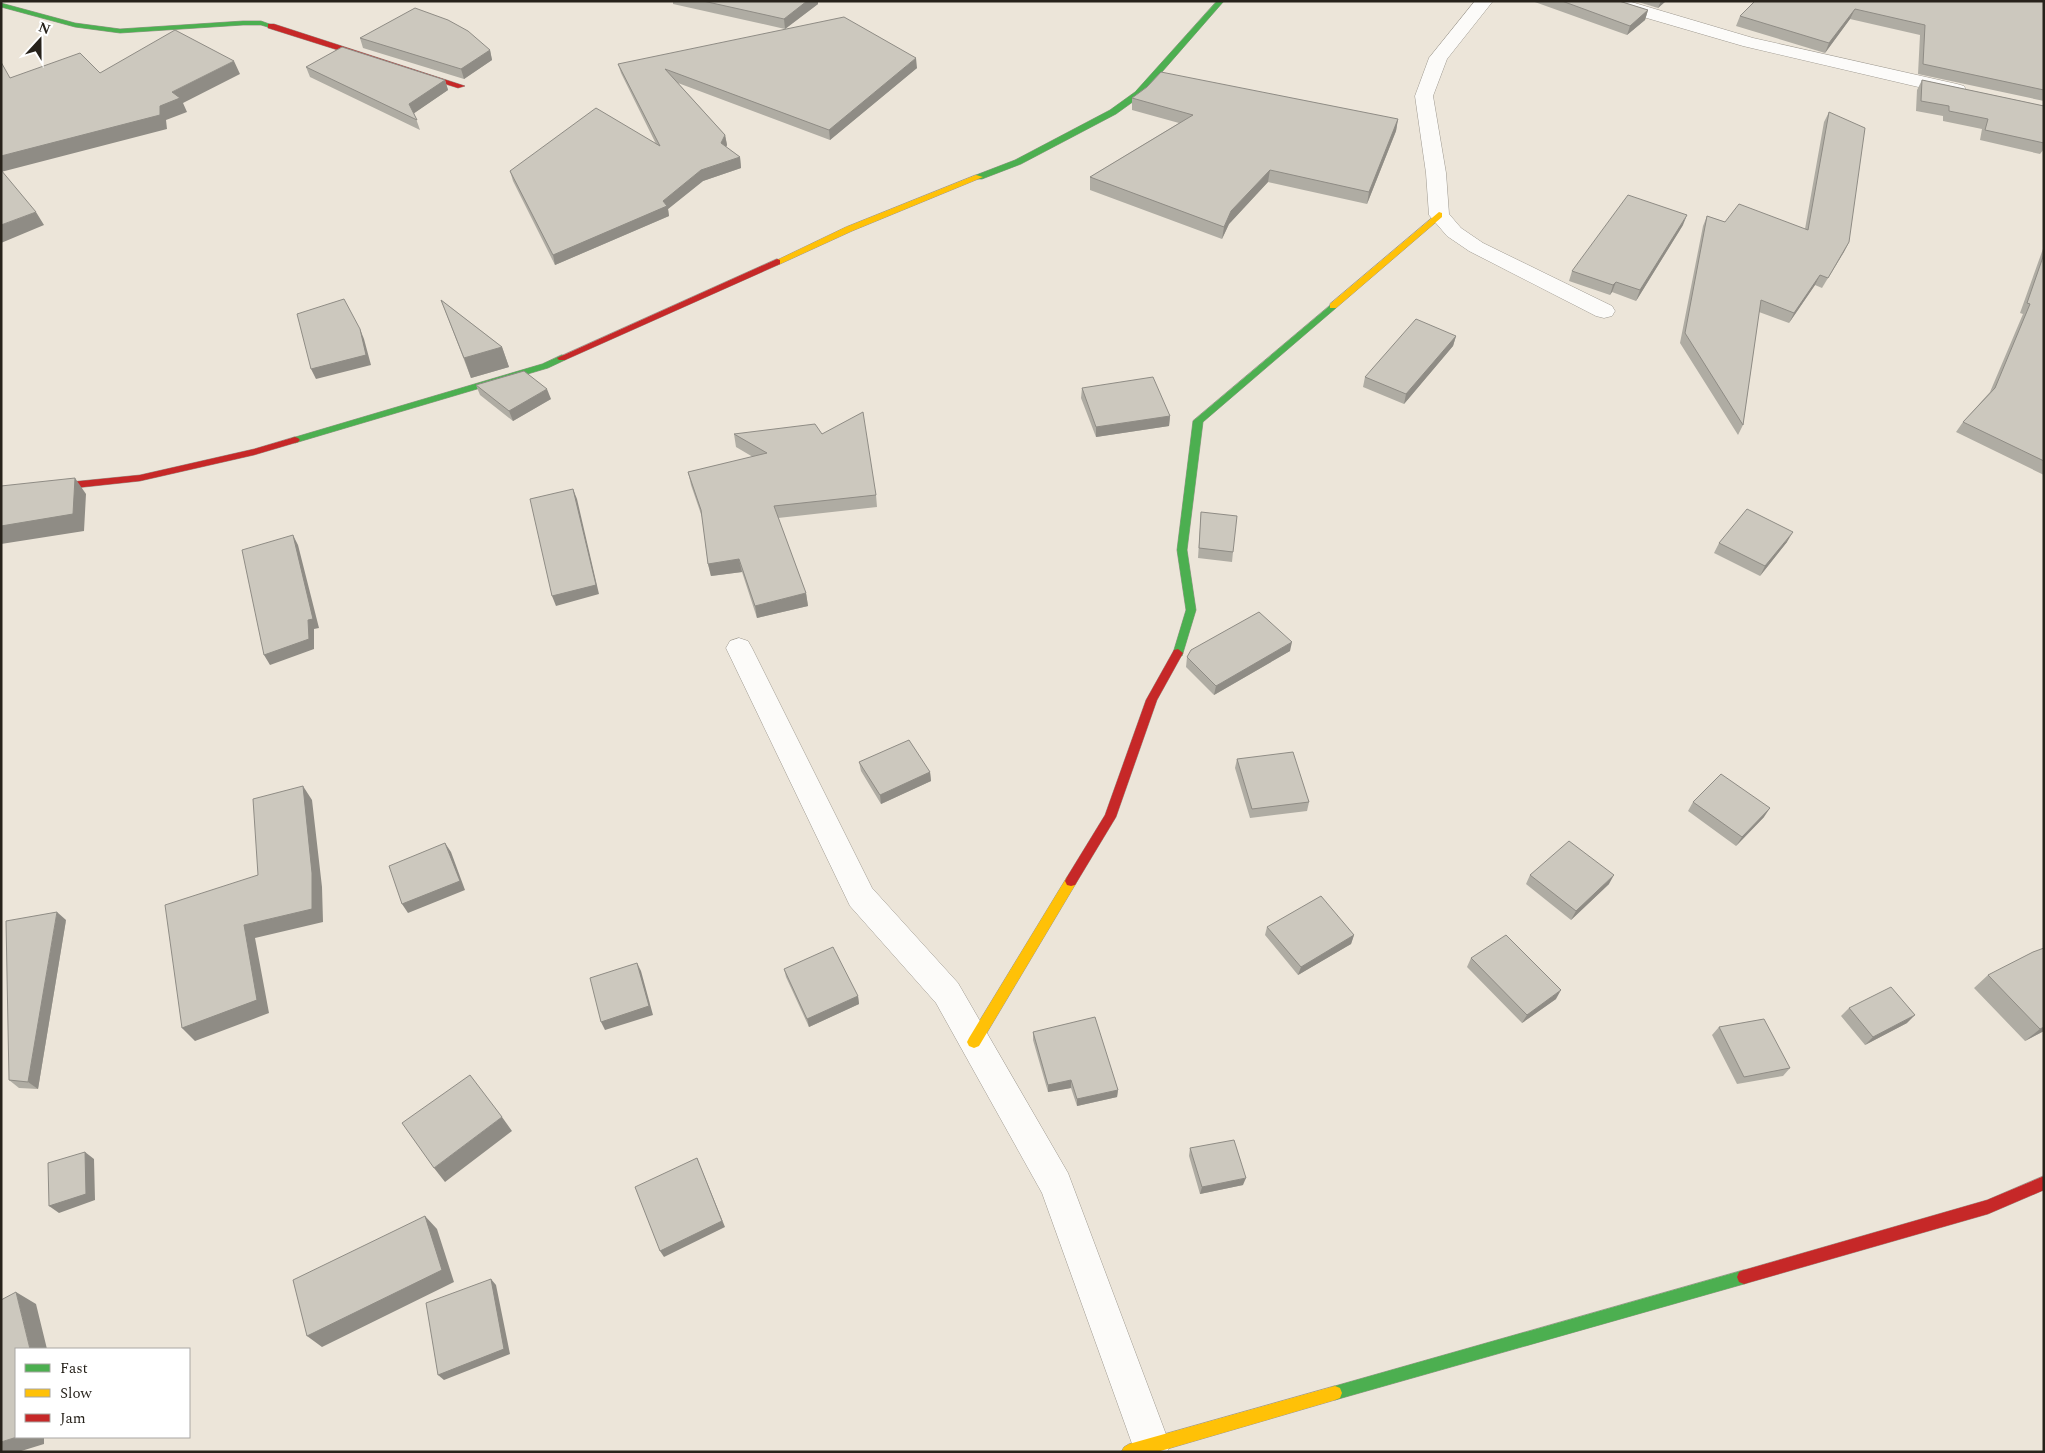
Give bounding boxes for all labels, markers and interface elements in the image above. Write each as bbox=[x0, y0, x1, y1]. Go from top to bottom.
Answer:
north arrow bbox=[15, 15, 65, 65]
text: N bbox=[35, 16, 54, 40]
legend bbox=[15, 1348, 190, 1438]
text: Fast bbox=[60, 1357, 88, 1380]
text: Slow bbox=[60, 1382, 92, 1405]
text: Jam bbox=[60, 1407, 86, 1430]

